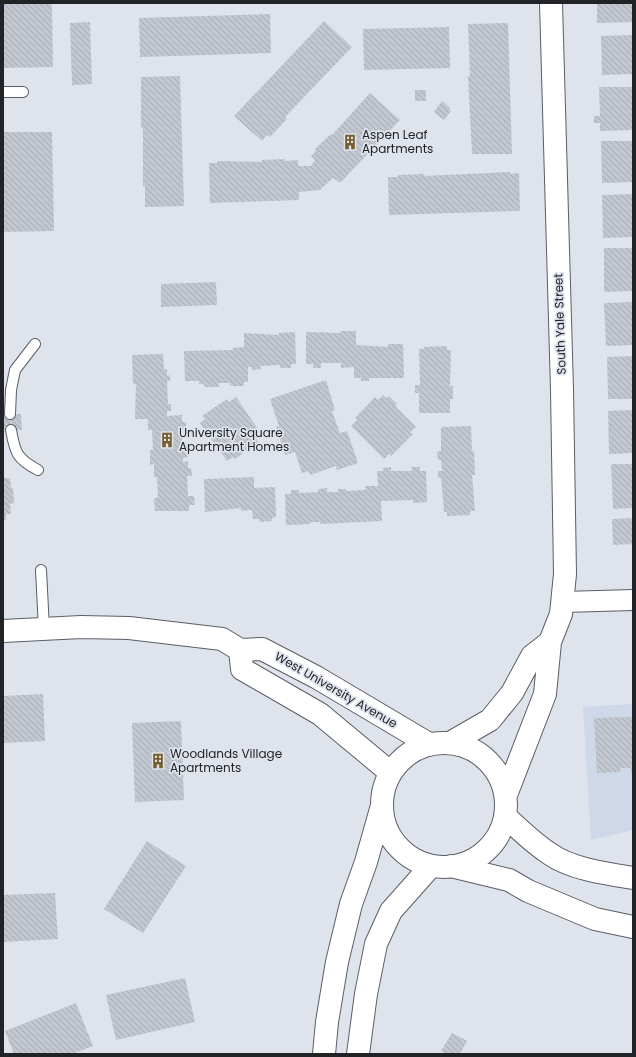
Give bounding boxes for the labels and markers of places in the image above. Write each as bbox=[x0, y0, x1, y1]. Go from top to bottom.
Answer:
place label: Aspen Leaf Apartments bbox=[362, 126, 433, 157]
building icon: Aspen Leaf Apartments bbox=[341, 133, 359, 151]
place label: University Square Apartment Homes bbox=[179, 424, 289, 455]
building icon: University Square Apartment Homes bbox=[158, 431, 176, 449]
place label: Woodlands Village Apartments bbox=[170, 745, 282, 776]
building icon: Woodlands Village Apartments bbox=[149, 752, 167, 770]

